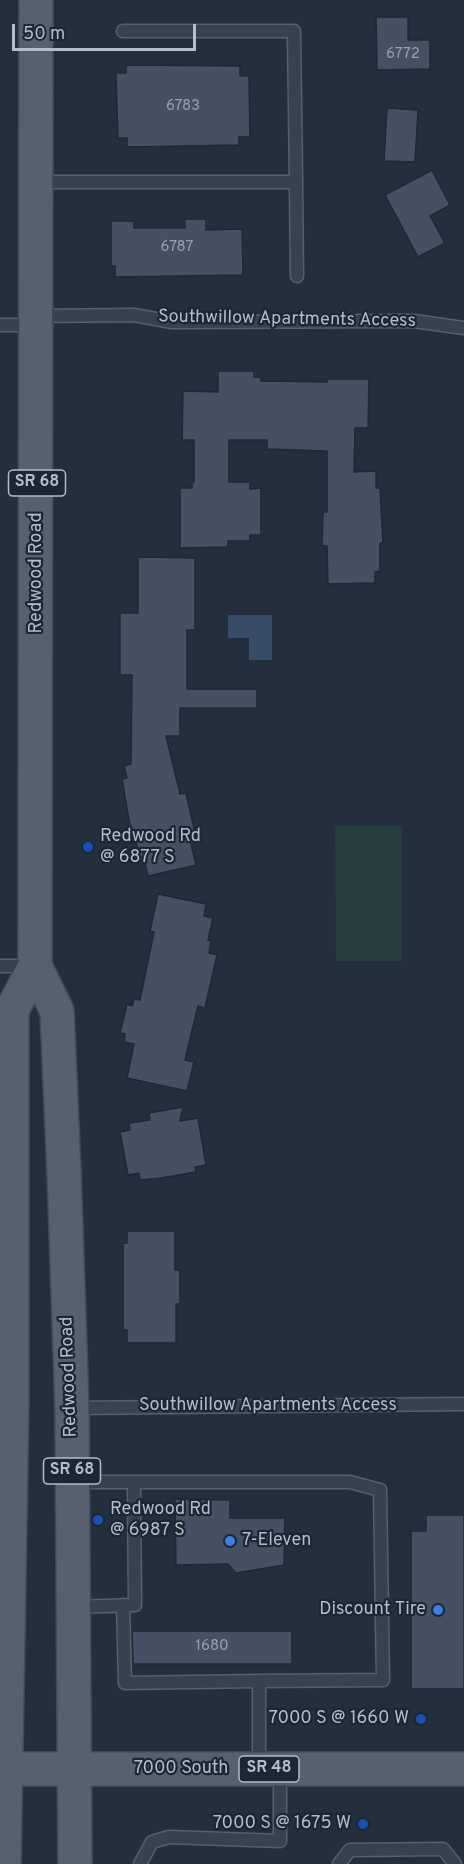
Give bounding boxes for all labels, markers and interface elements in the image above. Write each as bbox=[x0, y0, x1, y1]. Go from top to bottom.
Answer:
scale bar bbox=[15, 12, 200, 50]
text: 50 m bbox=[23, 23, 65, 46]
house number: 6772 bbox=[386, 46, 420, 64]
house number: 6783 bbox=[166, 98, 200, 116]
house number: 6787 bbox=[161, 239, 193, 257]
street label: Southwillow Apartments Access bbox=[158, 307, 416, 333]
road number: SR 68 bbox=[9, 470, 66, 496]
street label: Redwood Road bbox=[26, 512, 48, 634]
place label: Redwood Rd @ 6877 S bbox=[100, 826, 201, 868]
marker: Redwood Rd @ 6877 S bbox=[81, 840, 95, 854]
street label: Redwood Road bbox=[57, 1316, 83, 1438]
street label: Southwillow Apartments Access bbox=[139, 1395, 397, 1417]
road number: SR 68 bbox=[44, 1458, 100, 1484]
place label: Redwood Rd @ 6987 S bbox=[110, 1499, 211, 1541]
marker: Redwood Rd @ 6987 S bbox=[91, 1513, 105, 1527]
place label: 7-Eleven bbox=[242, 1530, 311, 1552]
marker: 7-Eleven bbox=[223, 1534, 237, 1548]
place label: Discount Tire bbox=[319, 1599, 426, 1621]
marker: Discount Tire bbox=[431, 1603, 445, 1617]
house number: 1680 bbox=[195, 1638, 229, 1656]
place label: 7000 S @ 1660 W bbox=[269, 1708, 409, 1730]
marker: 7000 S @ 1660 W bbox=[414, 1712, 428, 1726]
road number: SR 48 bbox=[239, 1756, 299, 1782]
street label: 7000 South bbox=[134, 1758, 228, 1780]
place label: 7000 S @ 1675 W bbox=[213, 1813, 351, 1835]
marker: 7000 S @ 1675 W bbox=[356, 1817, 370, 1831]

